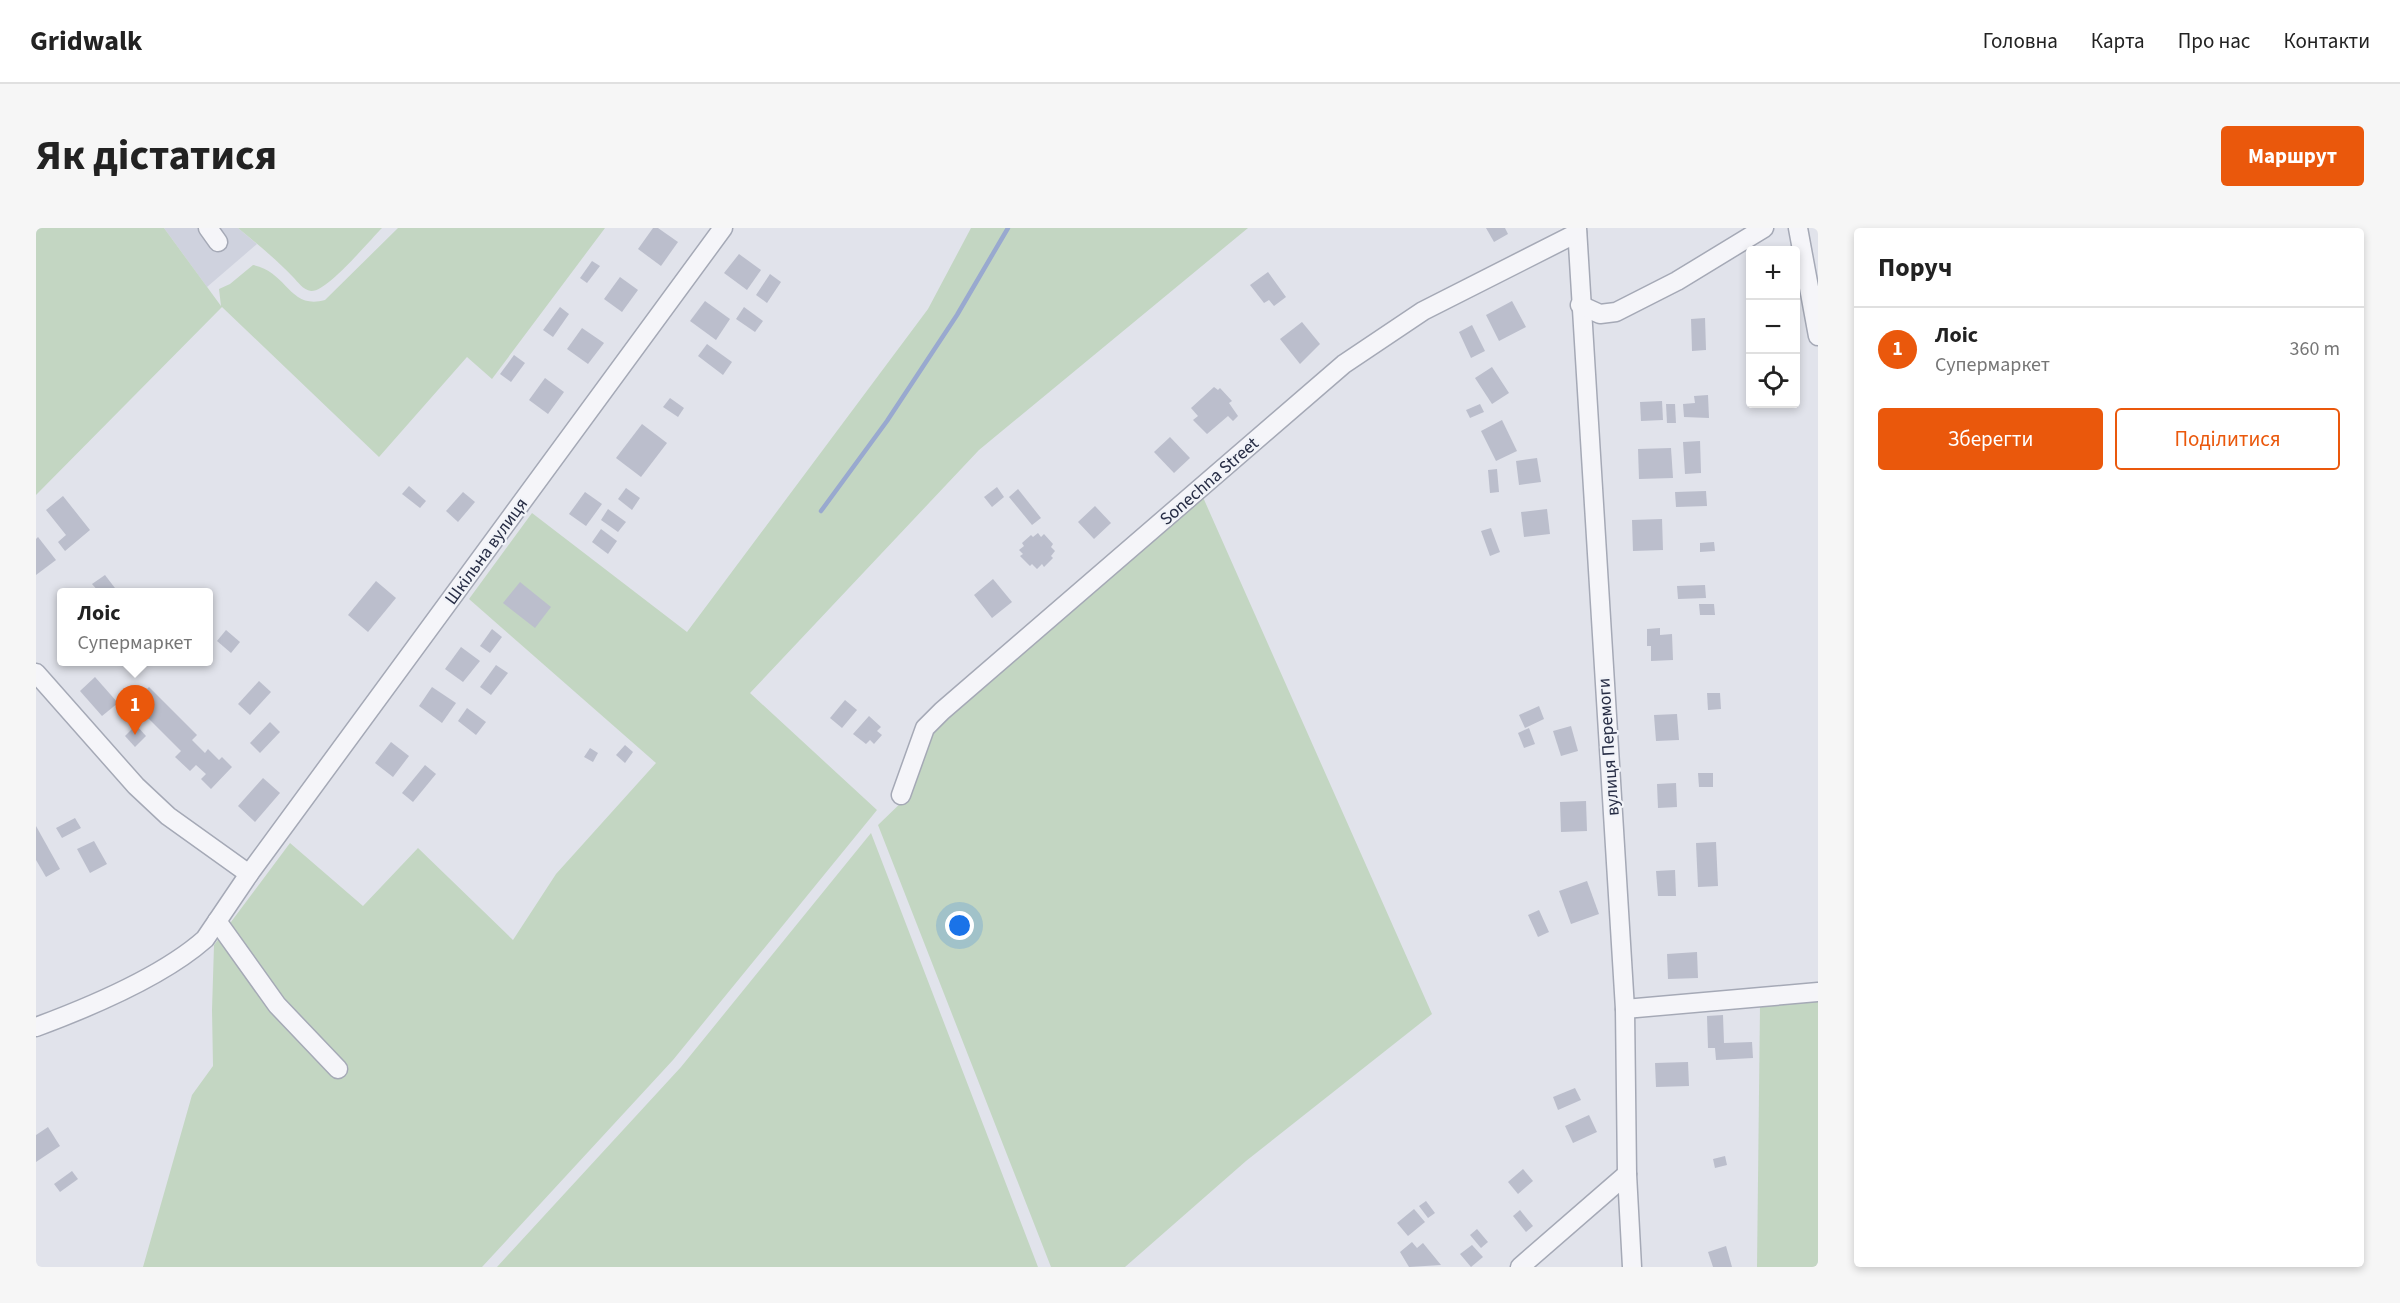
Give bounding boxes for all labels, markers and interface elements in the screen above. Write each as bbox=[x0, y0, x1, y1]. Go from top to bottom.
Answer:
text: Gridwalk bbox=[30, 21, 142, 61]
text: Головна bbox=[1983, 26, 2058, 56]
text: Карта bbox=[2091, 26, 2145, 56]
text: Про нас bbox=[2178, 26, 2250, 56]
text: Контакти bbox=[2283, 26, 2370, 56]
text: Як дістатися bbox=[36, 126, 277, 186]
button: Маршрут bbox=[2221, 126, 2364, 186]
map controls bbox=[1746, 246, 1800, 408]
button: + bbox=[1746, 246, 1800, 300]
text: Поруч bbox=[1878, 249, 1952, 286]
button: − bbox=[1746, 300, 1800, 354]
text: Лоіс bbox=[1935, 319, 1978, 351]
text: 1 bbox=[1892, 335, 1903, 363]
text: 360 m bbox=[2290, 335, 2340, 363]
text: Супермаркет bbox=[1935, 351, 2050, 379]
button: locate bbox=[1746, 354, 1800, 408]
button: Зберегти bbox=[1878, 408, 2103, 470]
button: Поділитися bbox=[2115, 408, 2340, 470]
street label: Sonechna Street bbox=[1154, 431, 1264, 531]
street label: Шкільна вулиця bbox=[439, 493, 534, 610]
popup bbox=[57, 588, 213, 666]
text: Лоіс bbox=[78, 597, 121, 629]
text: Супермаркет bbox=[78, 629, 192, 657]
street label: вулиця Перемоги bbox=[1591, 677, 1626, 817]
pin: 1 bbox=[116, 686, 154, 735]
your location bbox=[945, 911, 974, 940]

